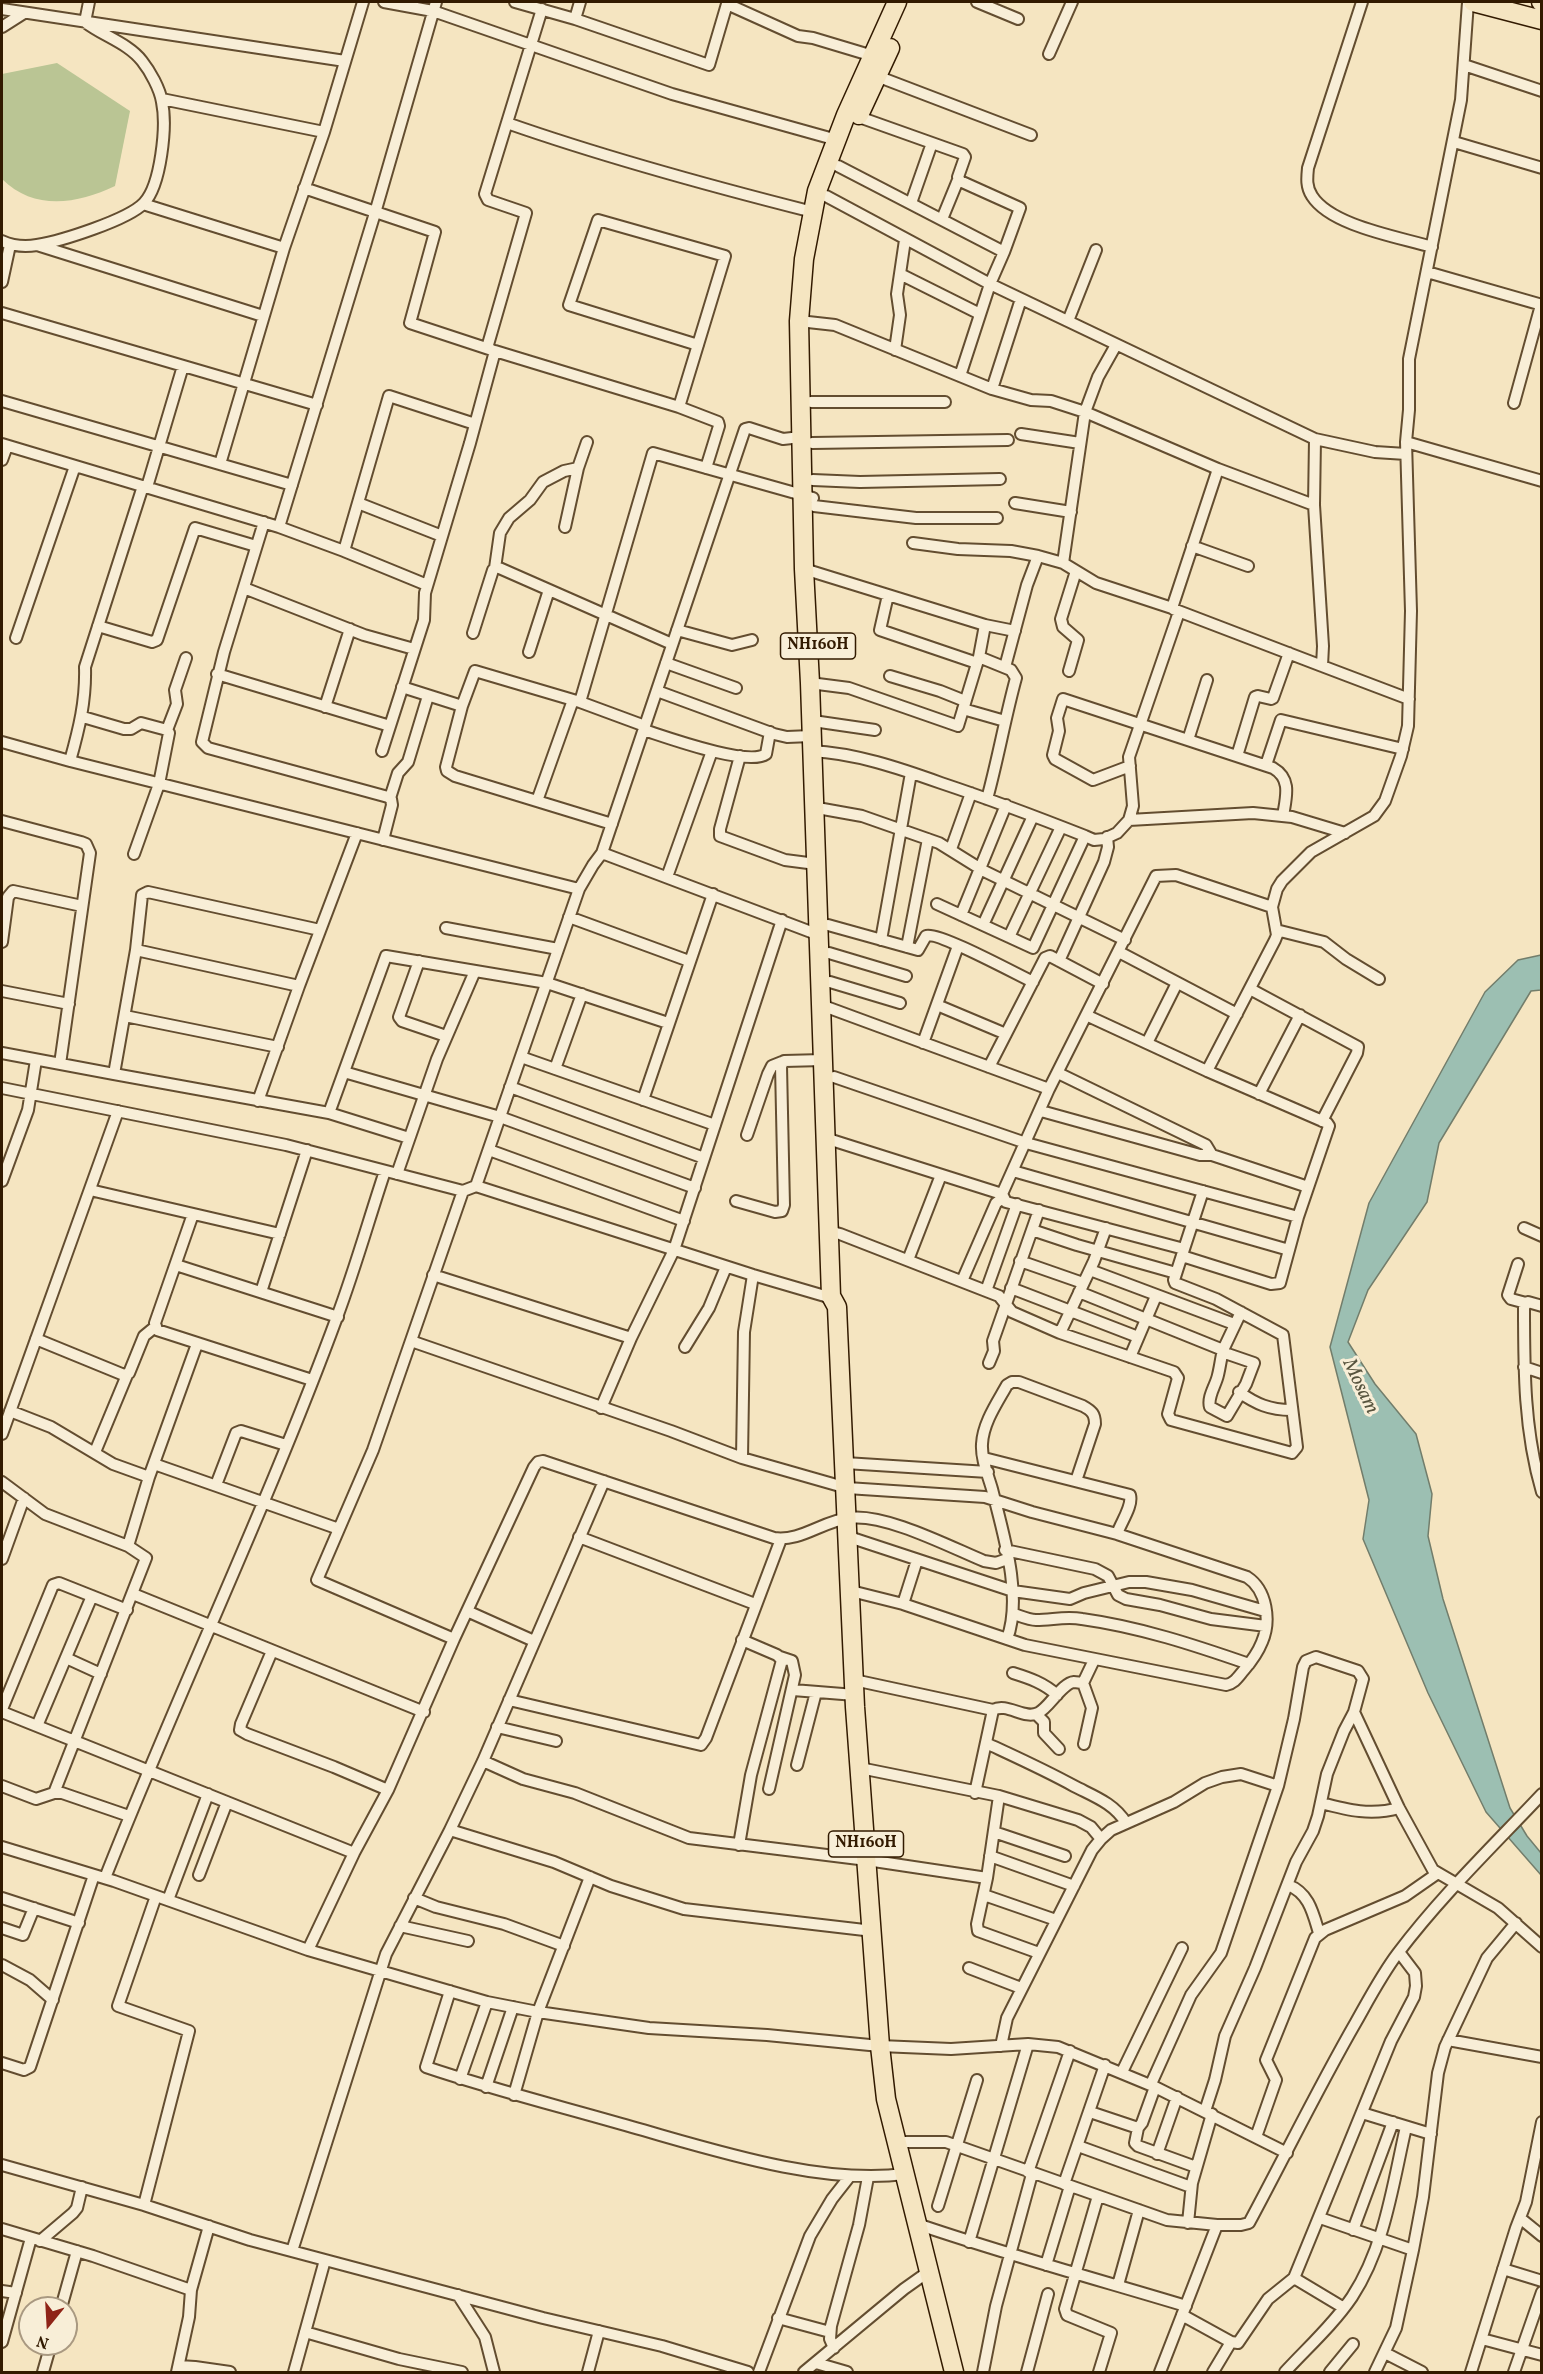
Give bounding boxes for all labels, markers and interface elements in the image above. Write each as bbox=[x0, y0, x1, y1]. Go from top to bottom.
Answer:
road number: NH160H bbox=[780, 633, 856, 659]
water label: Mosam bbox=[1335, 1356, 1383, 1418]
road number: NH160H bbox=[828, 1831, 904, 1857]
north arrow bbox=[18, 2296, 78, 2356]
text: N bbox=[34, 2329, 52, 2353]

